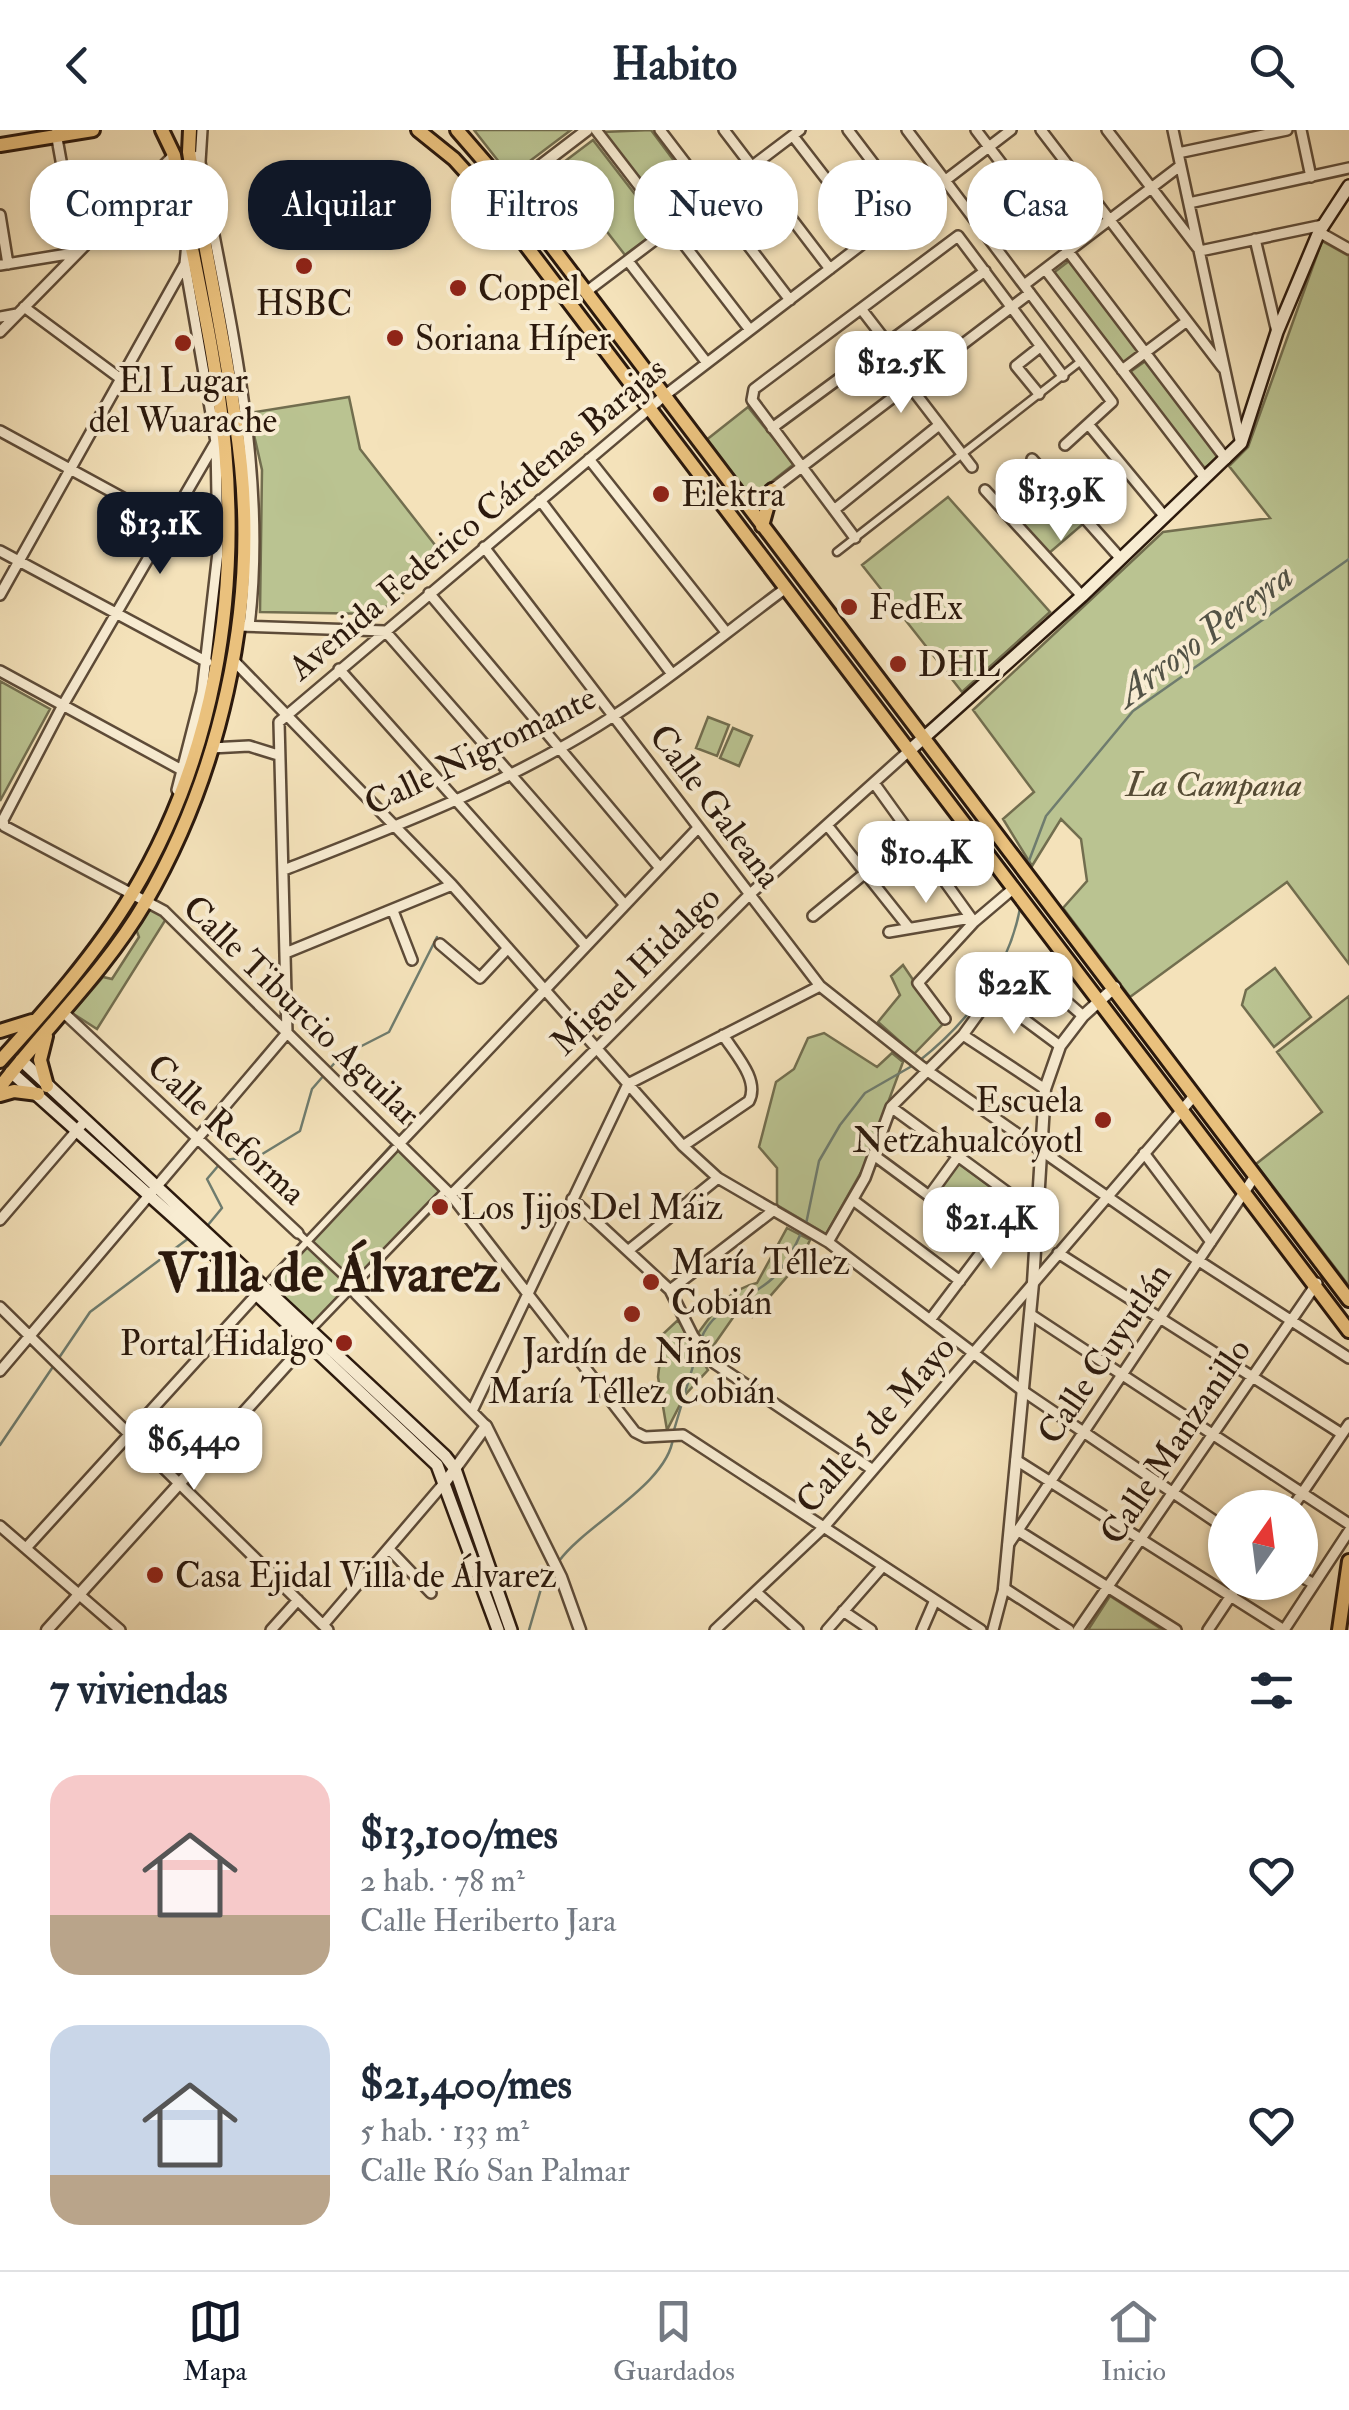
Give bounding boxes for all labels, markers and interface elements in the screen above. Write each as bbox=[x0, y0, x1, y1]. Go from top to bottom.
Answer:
text: Habito bbox=[612, 37, 737, 93]
icon: back bbox=[50, 38, 105, 93]
icon: search bbox=[1244, 38, 1299, 93]
chip: Comprar bbox=[30, 160, 228, 250]
chip: Alquilar bbox=[248, 160, 431, 250]
chip: Filtros bbox=[451, 160, 614, 250]
chip: Nuevo bbox=[634, 160, 798, 250]
chip: Piso bbox=[818, 160, 947, 250]
chip: Casa bbox=[967, 160, 1103, 250]
marker: HSBC bbox=[293, 255, 315, 277]
place label: Coppel bbox=[478, 267, 579, 311]
marker: Coppel bbox=[447, 277, 469, 299]
place label: HSBC bbox=[256, 282, 352, 326]
place label: Soriana Híper bbox=[415, 317, 611, 361]
marker: Soriana Híper bbox=[384, 327, 406, 349]
pin: $12.5K bbox=[820, 331, 982, 416]
marker: El Lugar del Wuarache bbox=[172, 332, 194, 354]
text: $12.5K bbox=[857, 343, 945, 383]
street label: Avenida Federico Cárdenas Barajas bbox=[279, 347, 676, 691]
place label: El Lugar del Wuarache bbox=[89, 359, 277, 443]
pin: $13.9K bbox=[980, 459, 1142, 544]
text: $13.9K bbox=[1018, 471, 1104, 511]
place label: Elektra bbox=[681, 473, 785, 517]
marker: Elektra bbox=[650, 483, 672, 505]
pin: $13.1K bbox=[79, 492, 241, 577]
text: $13.1K bbox=[119, 504, 201, 544]
water label: Arroyo Pereyra bbox=[1103, 552, 1303, 720]
place label: FedEx bbox=[869, 586, 963, 630]
marker: FedEx bbox=[838, 596, 860, 618]
place label: DHL bbox=[918, 643, 1000, 687]
marker: DHL bbox=[887, 653, 909, 675]
street label: Calle Nigromante bbox=[357, 676, 604, 826]
street label: Calle Galeana bbox=[639, 716, 791, 898]
park label: La Campana bbox=[1124, 763, 1302, 807]
pin: $10.4K bbox=[845, 821, 1007, 906]
text: $10.4K bbox=[880, 833, 972, 873]
street label: Miguel Hidalgo bbox=[542, 877, 730, 1065]
street label: Calle Tiburcio Aguilar bbox=[173, 886, 429, 1135]
pin: $22K bbox=[955, 952, 1073, 1037]
text: $22K bbox=[978, 964, 1050, 1004]
street label: Calle Reforma bbox=[138, 1045, 316, 1215]
place label: Escuela Netzahualcóyotl bbox=[853, 1079, 1084, 1163]
marker: Escuela Netzahualcóyotl bbox=[1092, 1109, 1114, 1131]
place label: Los Jijos Del Máiz bbox=[460, 1186, 723, 1230]
pin: $21.4K bbox=[910, 1187, 1072, 1272]
marker: Los Jijos Del Máiz bbox=[429, 1196, 451, 1218]
text: $21.4K bbox=[945, 1199, 1037, 1239]
district label: Villa de Álvarez bbox=[158, 1239, 500, 1308]
place label: María Téllez Cobián bbox=[671, 1241, 850, 1325]
street label: Calle Cuyutlán bbox=[1028, 1255, 1182, 1453]
marker: María Téllez Cobián bbox=[640, 1271, 662, 1293]
marker: Jardín de Niños María Téllez Cobián bbox=[621, 1303, 643, 1325]
place label: Portal Hidalgo bbox=[120, 1322, 324, 1366]
street label: Calle 5 de Mayo bbox=[787, 1327, 965, 1523]
place label: Jardín de Niños María Téllez Cobián bbox=[488, 1330, 776, 1414]
street label: Calle Manzanillo bbox=[1091, 1330, 1261, 1553]
marker: Portal Hidalgo bbox=[333, 1332, 355, 1354]
pin: $6,440 bbox=[113, 1408, 275, 1493]
text: $6,440 bbox=[147, 1420, 241, 1460]
north arrow bbox=[1208, 1490, 1318, 1600]
map controls bbox=[1208, 1490, 1318, 1600]
place label: Casa Ejidal Villa de Álvarez bbox=[175, 1553, 557, 1598]
marker: Casa Ejidal Villa de Álvarez bbox=[144, 1564, 166, 1586]
icon: filters bbox=[1244, 1663, 1299, 1718]
text: 7 viviendas bbox=[50, 1664, 228, 1716]
text: $13,100/mes bbox=[360, 1809, 558, 1861]
icon: home bbox=[130, 1815, 250, 1935]
icon: heart bbox=[1244, 1848, 1299, 1903]
text: 2 hab. · 78 m² bbox=[360, 1861, 525, 1901]
text: Calle Heriberto Jara bbox=[360, 1901, 616, 1941]
text: $21,400/mes bbox=[360, 2059, 572, 2111]
icon: home bbox=[130, 2065, 250, 2185]
icon: heart bbox=[1244, 2098, 1299, 2153]
text: 5 hab. · 133 m² bbox=[360, 2111, 529, 2151]
text: Calle Río San Palmar bbox=[360, 2151, 630, 2191]
tab: Mapa bbox=[183, 2294, 247, 2389]
tab: Guardados bbox=[613, 2294, 735, 2389]
tab: Inicio bbox=[1101, 2294, 1166, 2389]

